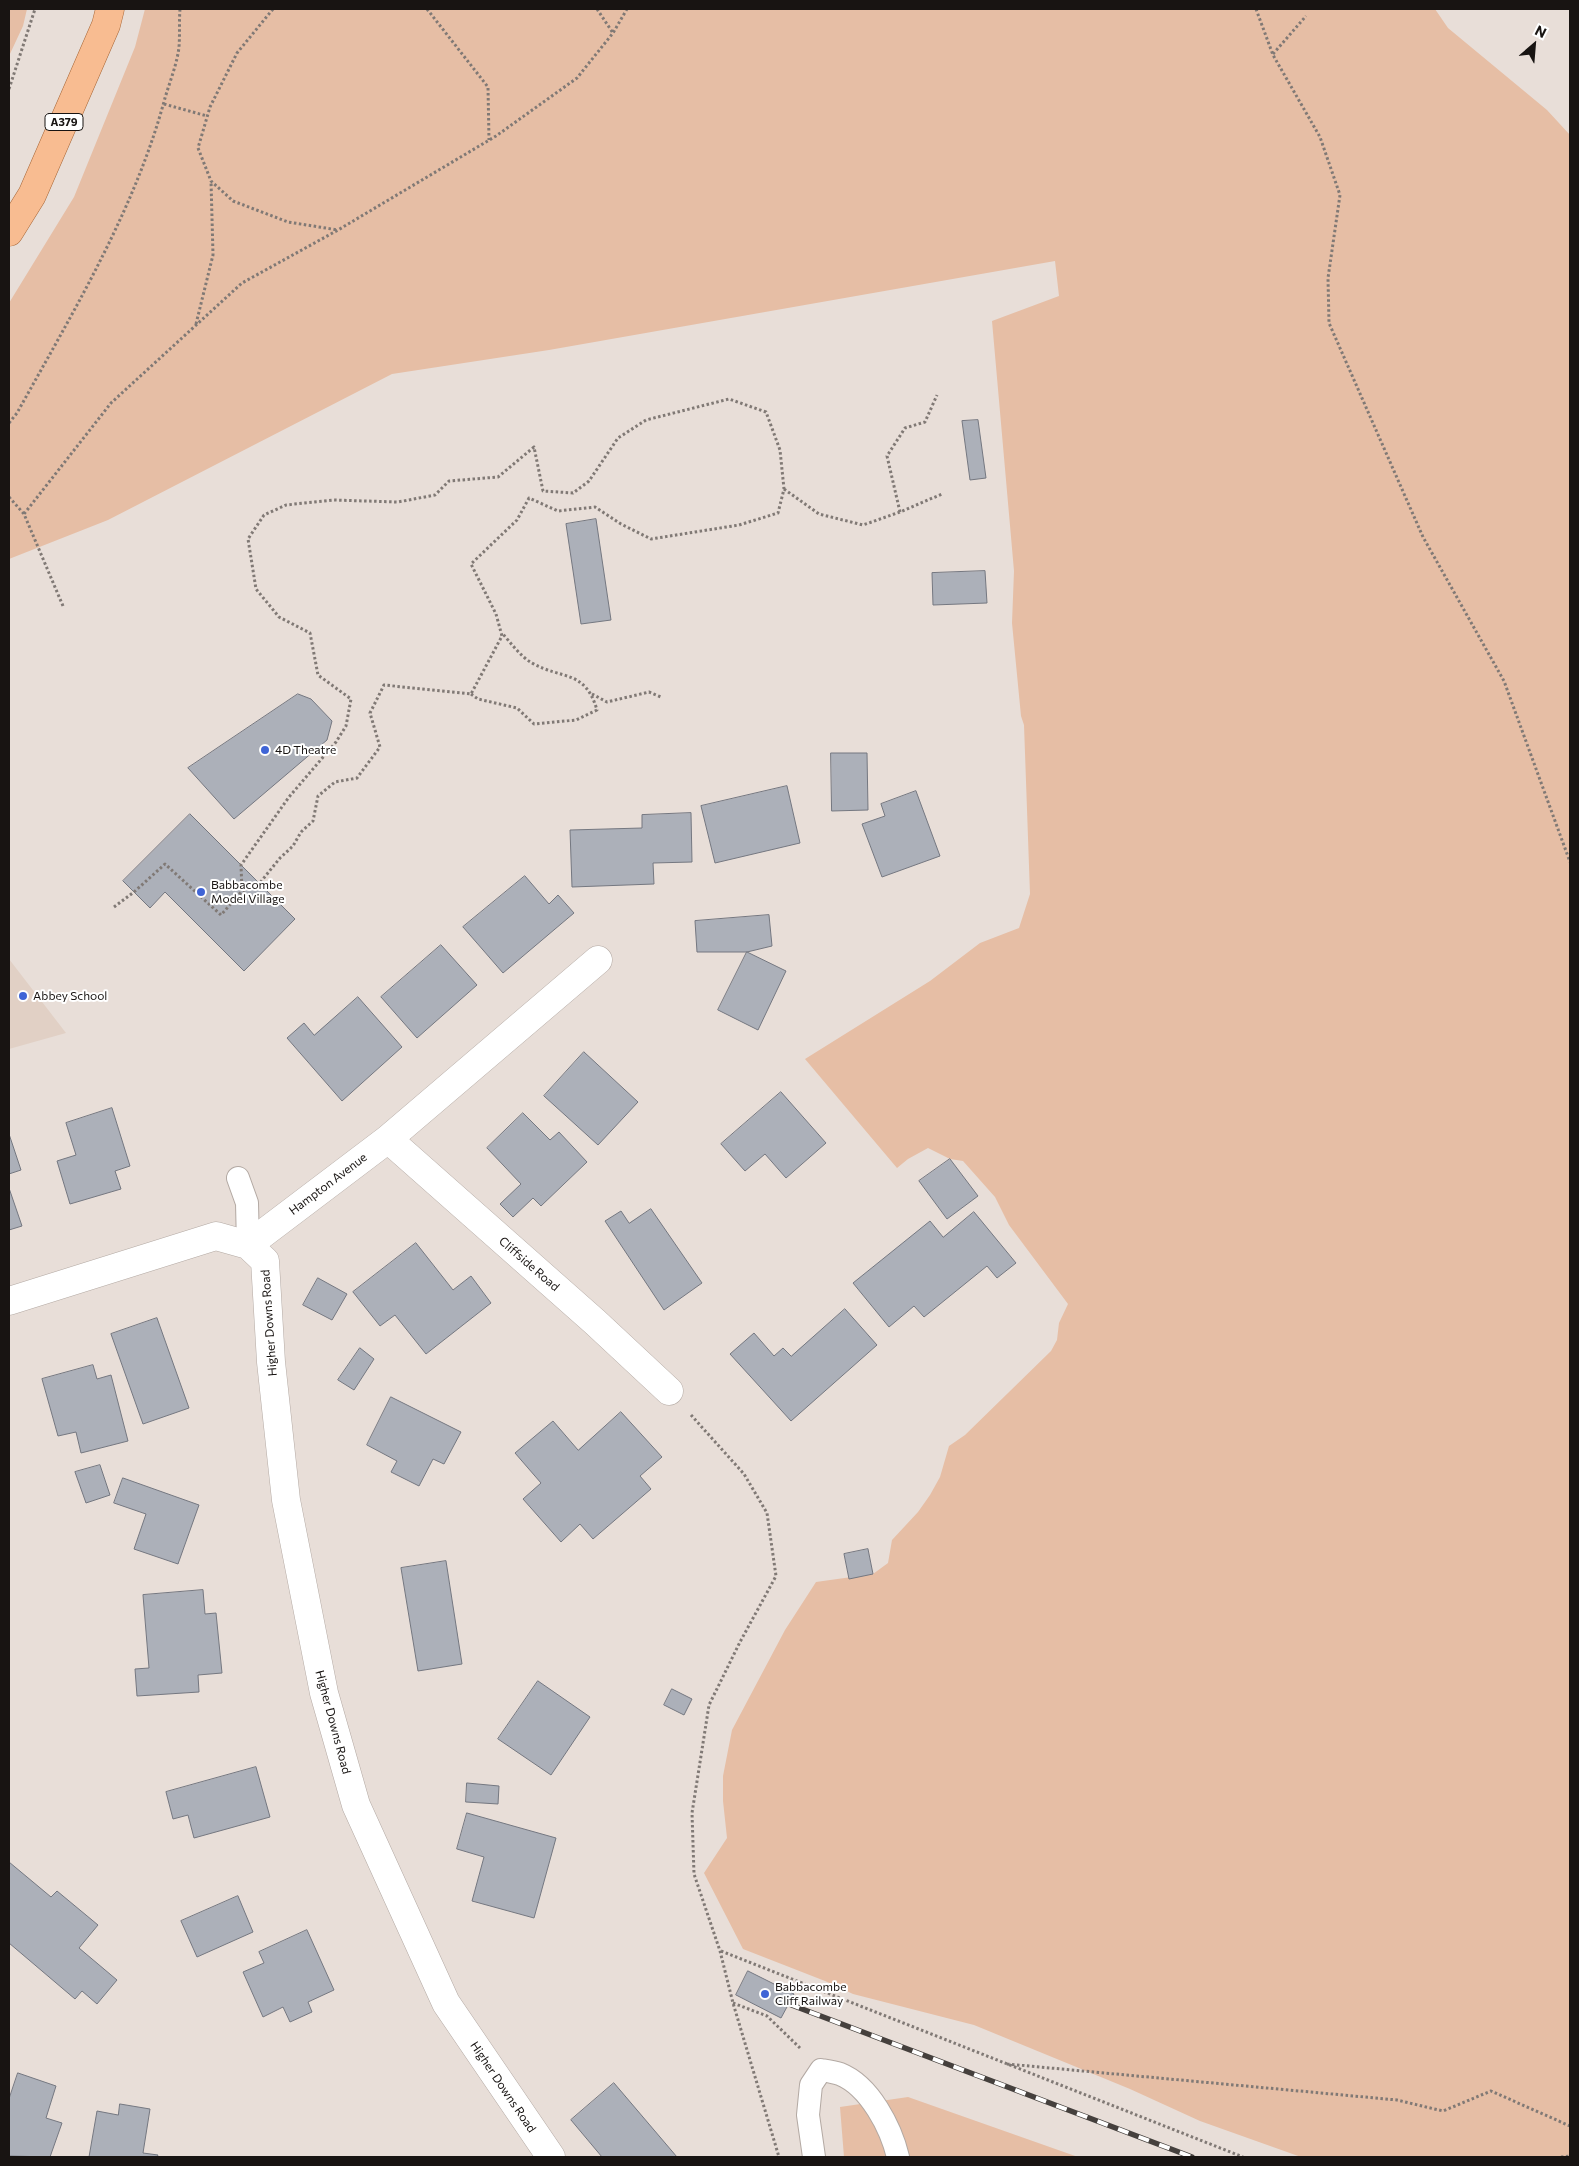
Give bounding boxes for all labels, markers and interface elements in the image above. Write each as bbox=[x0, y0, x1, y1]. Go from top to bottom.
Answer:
north arrow bbox=[1509, 20, 1559, 70]
text: N bbox=[1533, 21, 1550, 41]
road number: A379 bbox=[45, 114, 83, 130]
place label: 4D Theatre bbox=[275, 743, 336, 757]
marker: 4D Theatre bbox=[259, 744, 271, 756]
place label: Babbacombe Model Village bbox=[211, 878, 285, 906]
marker: Babbacombe Model Village bbox=[195, 886, 207, 898]
place label: Abbey School bbox=[33, 989, 107, 1003]
marker: Abbey School bbox=[17, 990, 29, 1002]
street label: Hampton Avenue bbox=[286, 1150, 370, 1218]
street label: Cliffside Road bbox=[496, 1234, 562, 1294]
street label: Higher Downs Road bbox=[258, 1269, 280, 1377]
street label: Higher Downs Road bbox=[312, 1668, 354, 1776]
place label: Babbacombe Cliff Railway bbox=[775, 1980, 846, 2008]
marker: Babbacombe Cliff Railway bbox=[759, 1988, 771, 2000]
street label: Higher Downs Road bbox=[467, 2039, 539, 2135]

